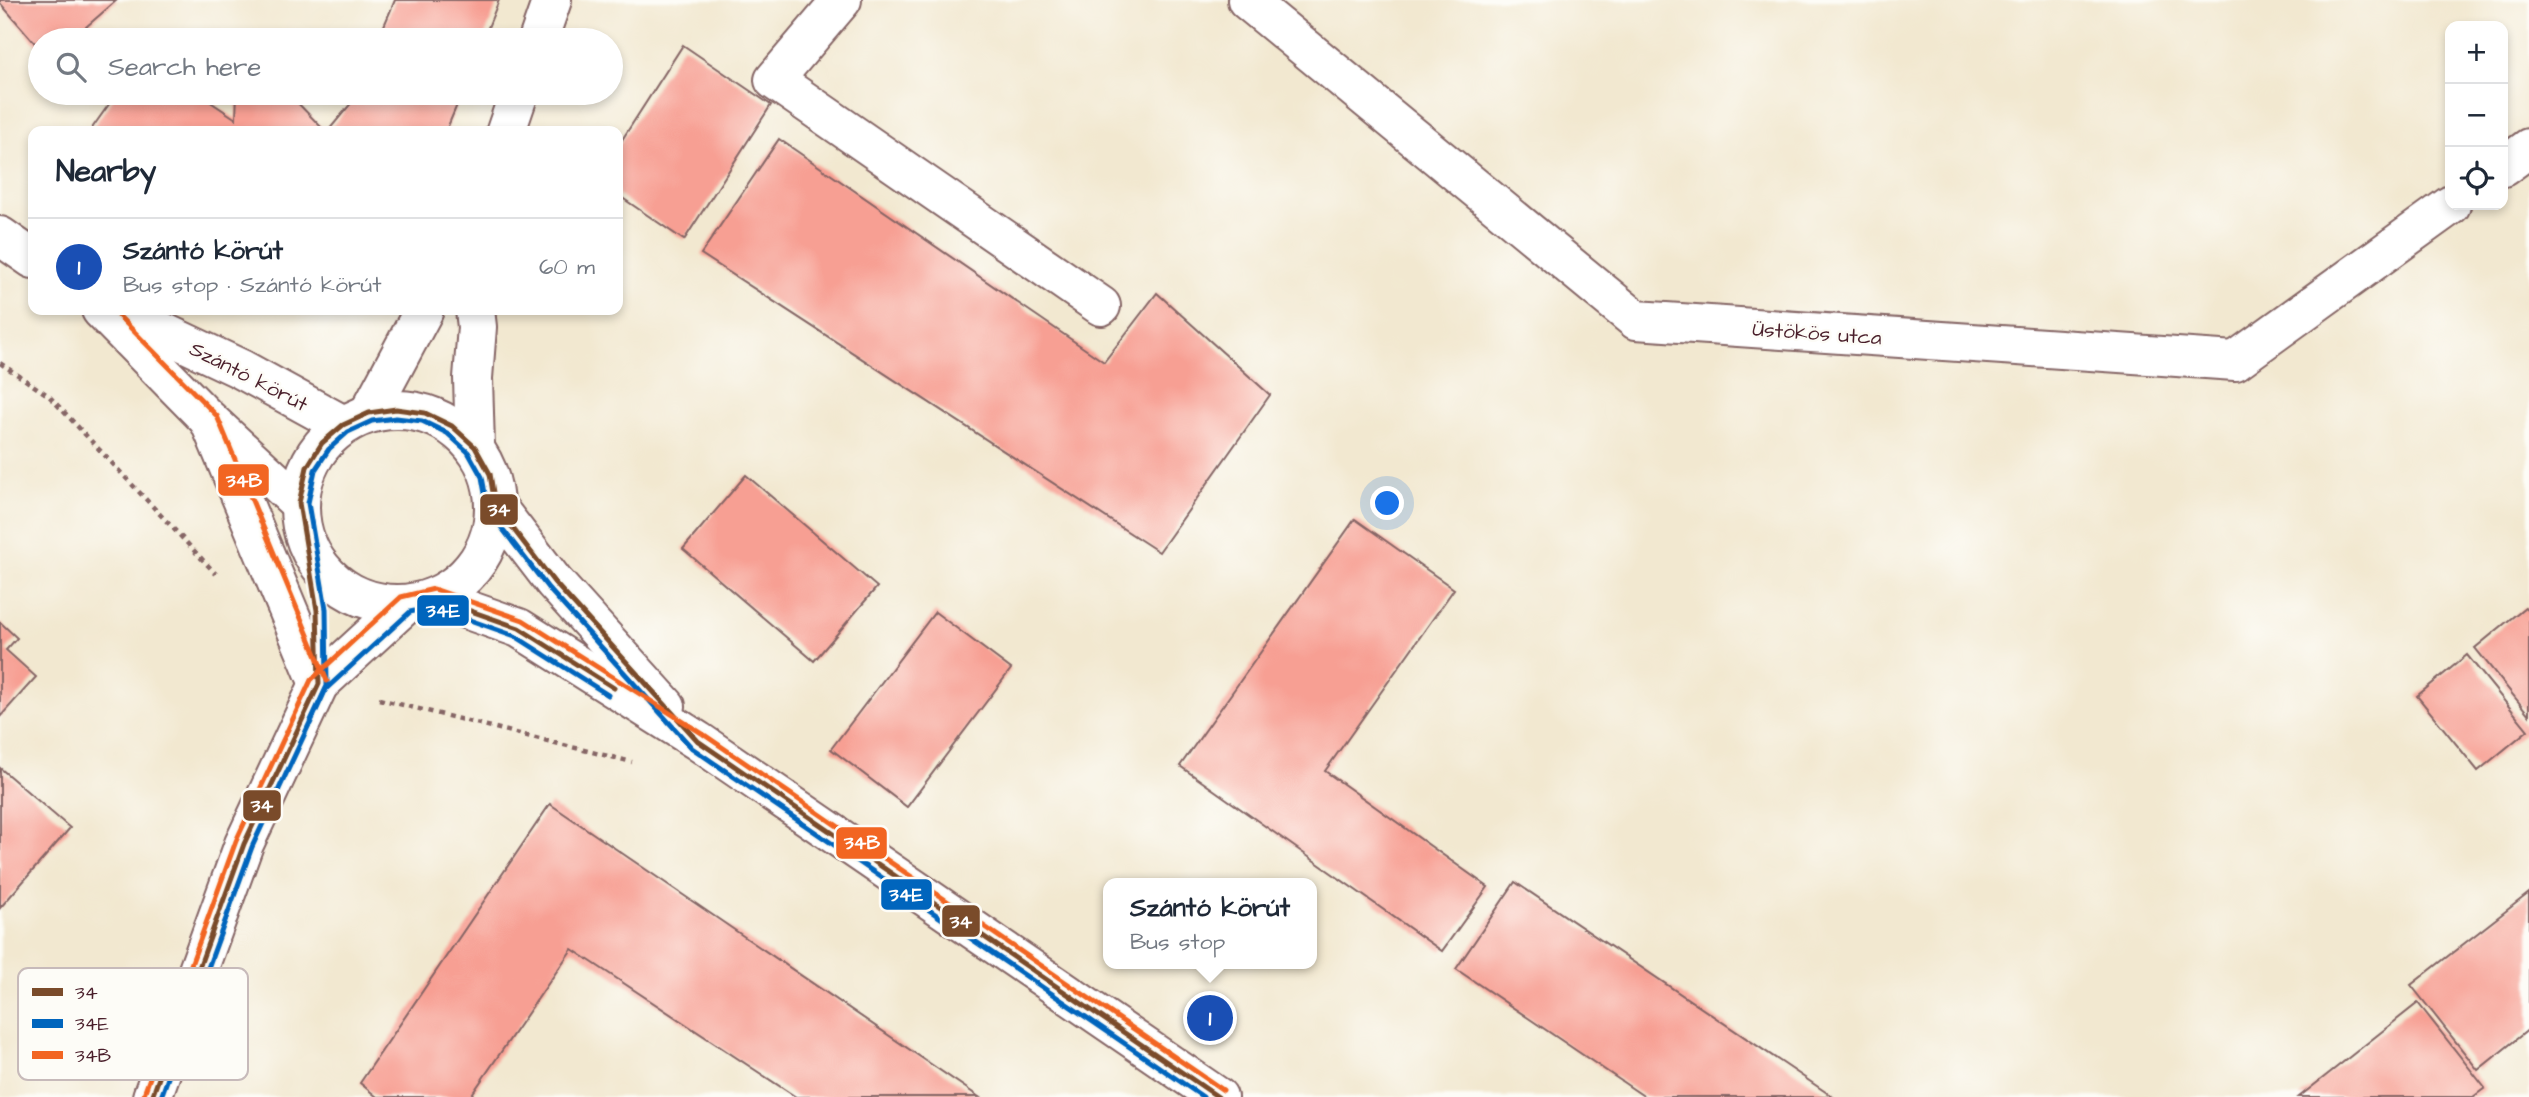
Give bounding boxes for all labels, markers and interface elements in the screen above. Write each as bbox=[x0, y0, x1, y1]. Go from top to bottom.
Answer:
map controls bbox=[2445, 21, 2508, 210]
button: + bbox=[2445, 21, 2508, 84]
search box bbox=[28, 28, 623, 105]
icon: search bbox=[52, 48, 90, 86]
text: Search here bbox=[108, 49, 261, 85]
button: − bbox=[2445, 84, 2508, 147]
button: locate bbox=[2445, 147, 2508, 210]
text: Nearby bbox=[56, 151, 156, 193]
text: Szántó körút bbox=[123, 233, 283, 269]
text: 1 bbox=[78, 251, 80, 283]
text: 60 m bbox=[539, 251, 595, 283]
text: Bus stop · Szántó körút bbox=[123, 269, 382, 301]
street label: Üstökös utca bbox=[1751, 315, 1883, 352]
street label: Szántó körút bbox=[185, 334, 313, 419]
line badge: 34B bbox=[217, 463, 270, 497]
text: 34B bbox=[225, 468, 263, 495]
your location bbox=[1370, 486, 1404, 520]
line badge: 34 bbox=[479, 493, 519, 526]
text: 34 bbox=[487, 497, 510, 524]
line badge: 34E bbox=[416, 594, 470, 627]
text: 34E bbox=[425, 598, 461, 625]
line badge: 34 bbox=[242, 789, 282, 822]
text: 34 bbox=[250, 793, 273, 820]
line badge: 34B bbox=[835, 826, 888, 860]
text: 34B bbox=[843, 830, 881, 857]
line badge: 34E bbox=[880, 878, 933, 911]
popup bbox=[1103, 878, 1317, 969]
text: 34E bbox=[888, 882, 924, 909]
text: Szántó körút bbox=[1130, 890, 1290, 926]
line badge: 34 bbox=[941, 904, 981, 938]
text: 34 bbox=[949, 909, 972, 936]
text: Bus stop bbox=[1130, 926, 1225, 958]
legend bbox=[18, 968, 248, 1080]
text: 34 bbox=[75, 980, 98, 1007]
pin: 1 bbox=[1187, 992, 1233, 1044]
text: 34E bbox=[75, 1011, 109, 1038]
text: 34B bbox=[75, 1043, 112, 1070]

